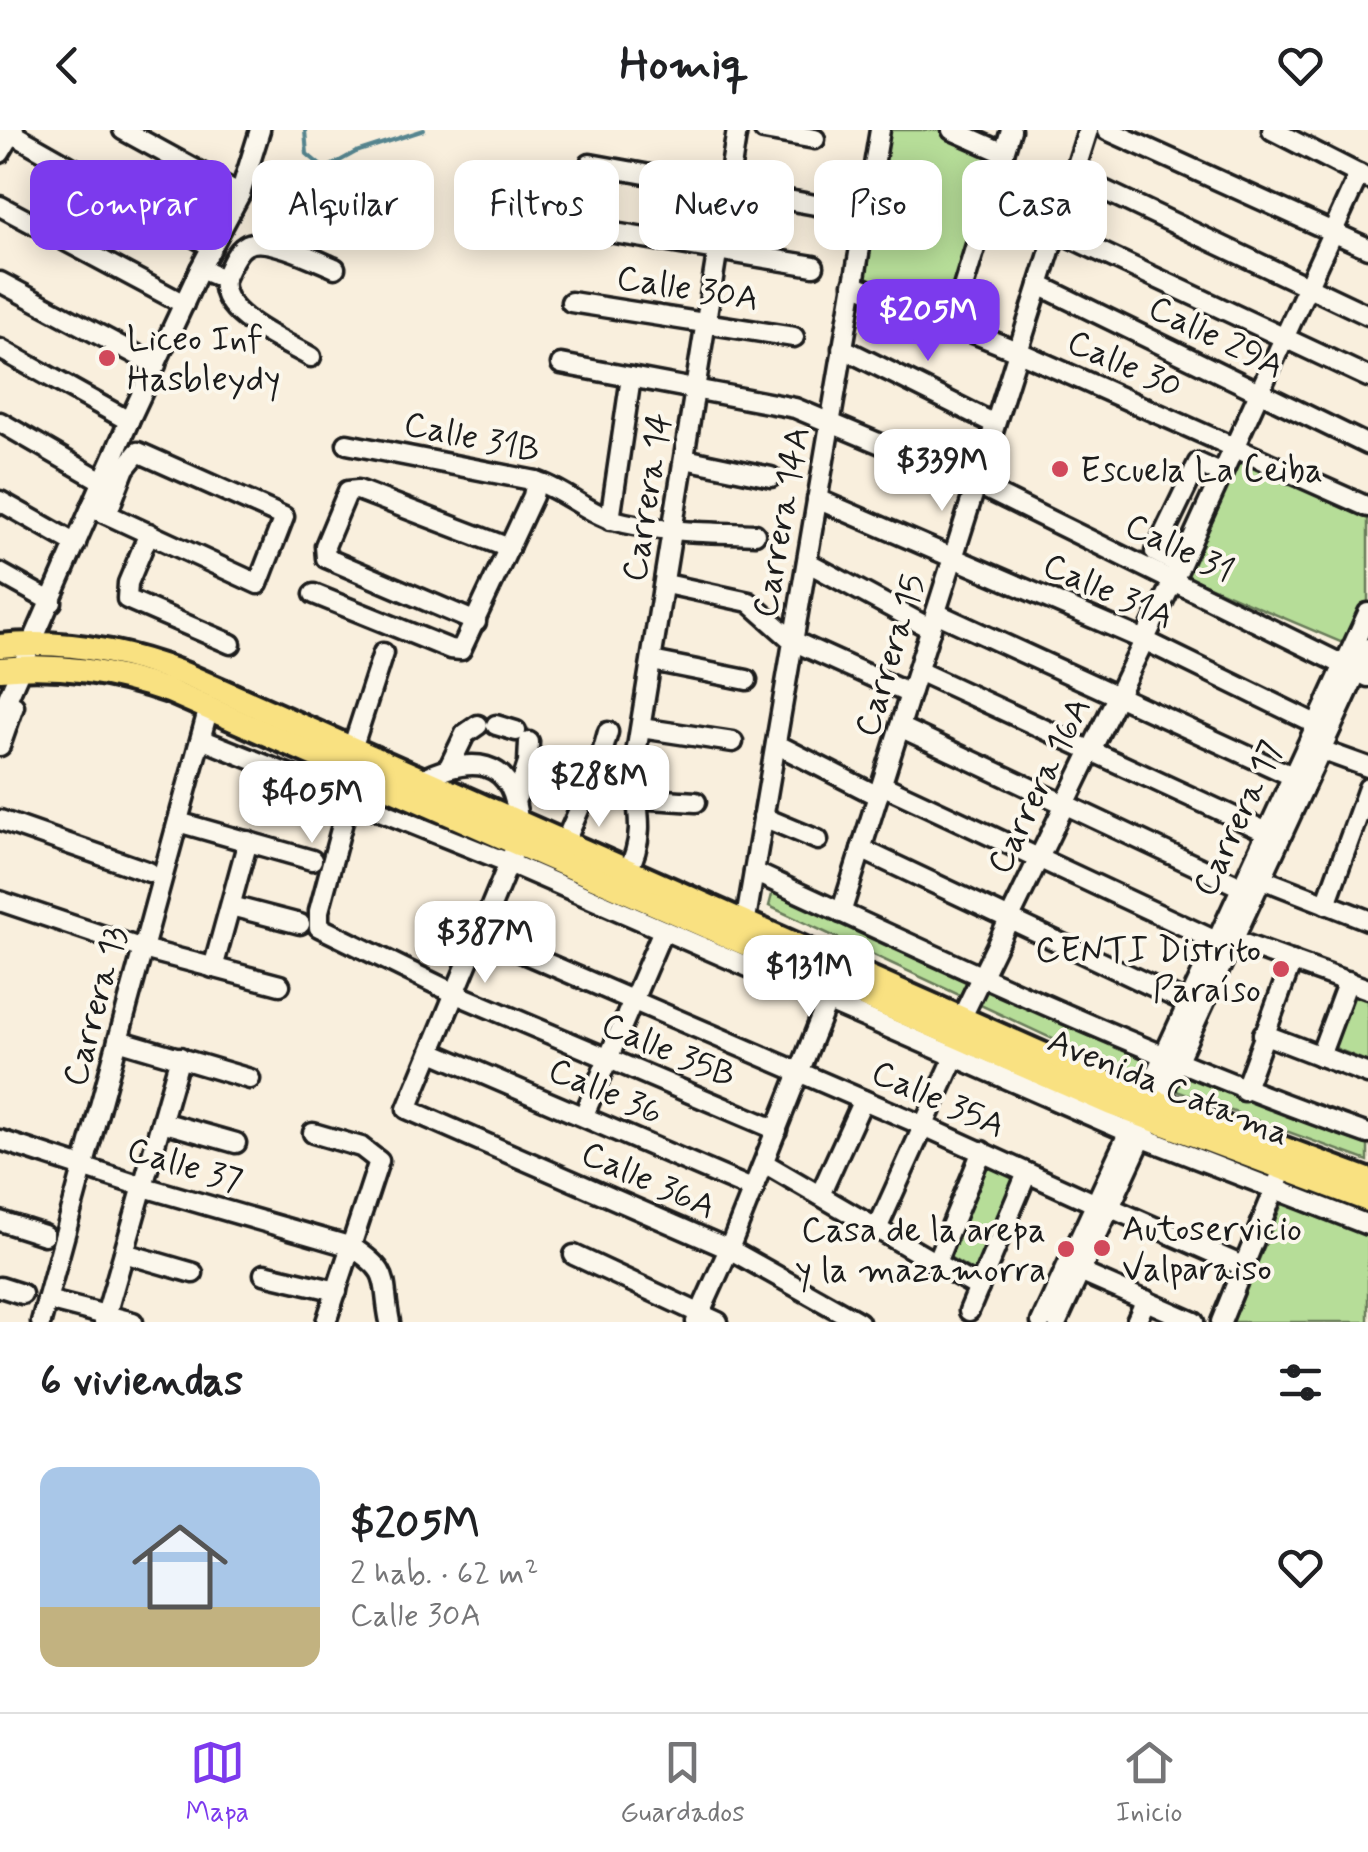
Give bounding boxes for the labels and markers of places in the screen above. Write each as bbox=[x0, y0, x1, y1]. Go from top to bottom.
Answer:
pin: $205M bbox=[858, 279, 998, 364]
place label: Liceo Inf Hasbleydy bbox=[127, 317, 280, 403]
marker: Liceo Inf Hasbleydy bbox=[96, 347, 118, 369]
pin: $339M bbox=[872, 429, 1012, 514]
place label: Escuela La Ceiba bbox=[1080, 448, 1323, 494]
marker: Escuela La Ceiba bbox=[1049, 458, 1071, 480]
pin: $288M bbox=[529, 745, 669, 830]
pin: $405M bbox=[242, 761, 382, 846]
pin: $387M bbox=[415, 901, 555, 986]
place label: CENTI Distrito Paraíso bbox=[1035, 928, 1261, 1014]
pin: $131M bbox=[739, 935, 879, 1020]
marker: CENTI Distrito Paraíso bbox=[1270, 958, 1292, 980]
place label: Autoservicio Valparaiso bbox=[1122, 1207, 1302, 1293]
place label: Casa de la arepa y la mazamorra bbox=[795, 1208, 1046, 1294]
marker: Autoservicio Valparaiso bbox=[1091, 1237, 1113, 1259]
marker: Casa de la arepa y la mazamorra bbox=[1055, 1238, 1077, 1260]

